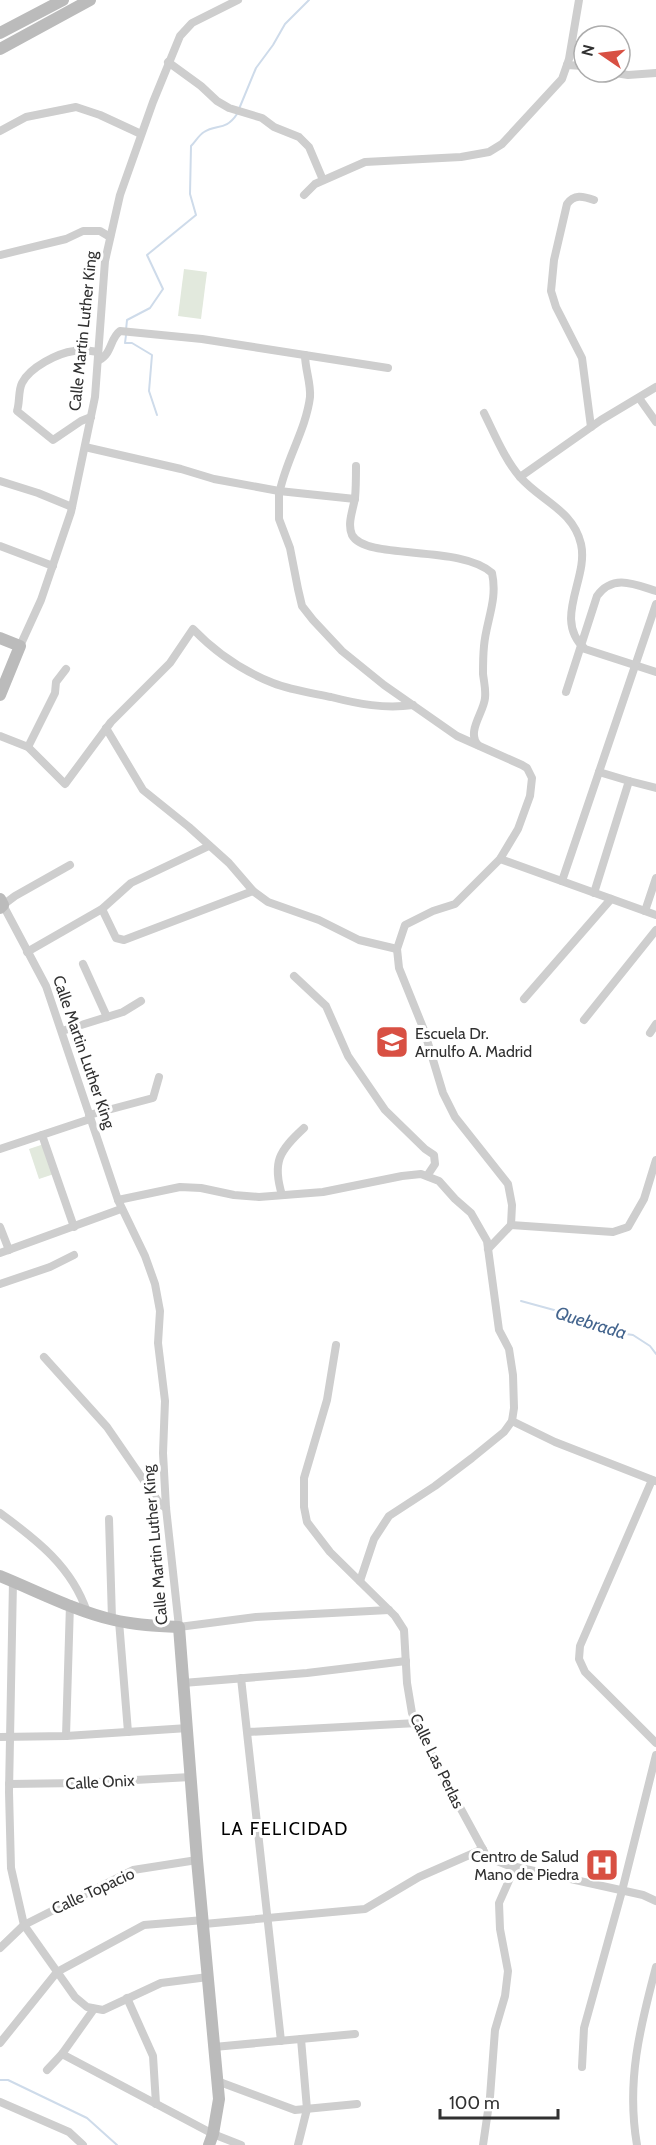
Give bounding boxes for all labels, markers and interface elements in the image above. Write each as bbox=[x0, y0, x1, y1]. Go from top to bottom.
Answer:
north arrow bbox=[572, 24, 632, 84]
text: N bbox=[577, 43, 599, 58]
street label: Calle Martin Luther King bbox=[65, 249, 101, 412]
street label: Calle Martin Luther King bbox=[49, 973, 119, 1132]
school or university icon: Escuela Dr. Arnulfo A. Madrid bbox=[374, 1024, 410, 1060]
place label: Escuela Dr. Arnulfo A. Madrid bbox=[415, 1024, 532, 1061]
water label: Quebrada bbox=[553, 1302, 629, 1344]
street label: Calle Martin Luther King bbox=[138, 1463, 171, 1626]
street label: Calle Las Perlas bbox=[406, 1711, 468, 1812]
street label: Calle Onix bbox=[65, 1771, 135, 1793]
district label: LA FELICIDAD bbox=[221, 1818, 349, 1840]
place label: Centro de Salud Mano de Piedra bbox=[471, 1847, 579, 1884]
hospital icon: Centro de Salud Mano de Piedra bbox=[584, 1847, 620, 1883]
street label: Calle Topacio bbox=[49, 1864, 137, 1918]
scale bar bbox=[440, 2082, 558, 2120]
text: 100 m bbox=[449, 2092, 500, 2114]

